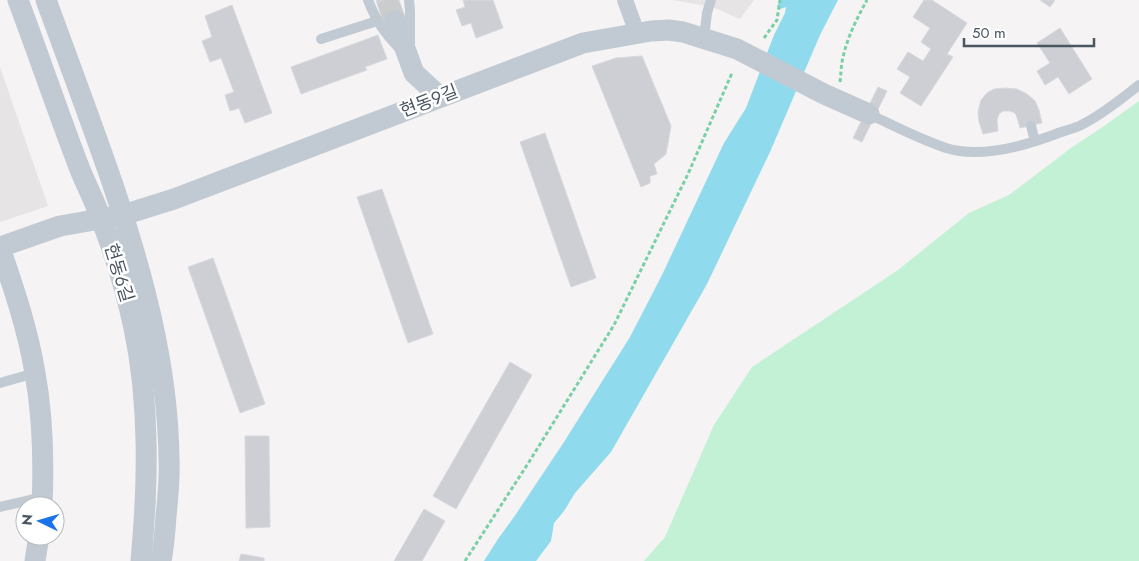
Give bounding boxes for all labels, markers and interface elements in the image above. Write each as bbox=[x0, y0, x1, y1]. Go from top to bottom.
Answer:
scale bar bbox=[964, 15, 1094, 47]
text: 50 m bbox=[972, 22, 1006, 44]
street label: 현동9길 bbox=[396, 78, 462, 124]
street label: 현동6길 bbox=[98, 240, 140, 306]
north arrow bbox=[15, 496, 65, 546]
text: N bbox=[17, 513, 37, 526]

